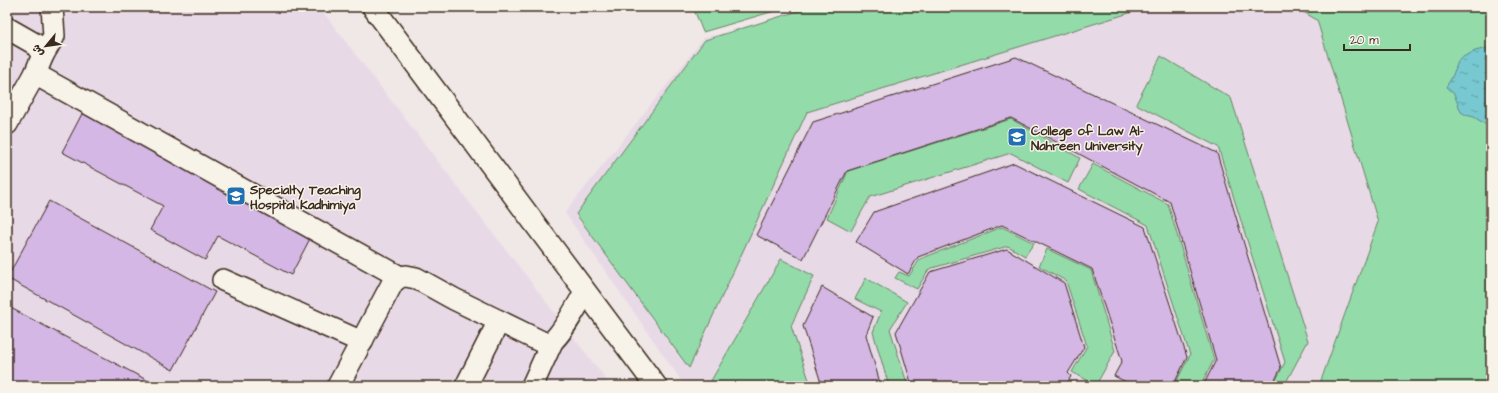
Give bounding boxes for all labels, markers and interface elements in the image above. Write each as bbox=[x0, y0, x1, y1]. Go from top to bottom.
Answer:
north arrow bbox=[26, 26, 66, 66]
scale bar bbox=[1344, 26, 1410, 52]
text: 20 m bbox=[1350, 32, 1379, 49]
text: ش bbox=[28, 42, 47, 60]
place label: College of Law Al- Nahreen University bbox=[1031, 122, 1145, 156]
school or university icon: College of Law Al- Nahreen University bbox=[1006, 126, 1028, 148]
place label: Specialty Teaching Hospital Kadhimiya bbox=[249, 181, 361, 215]
school or university icon: Specialty Teaching Hospital Kadhimiya bbox=[225, 185, 247, 207]

